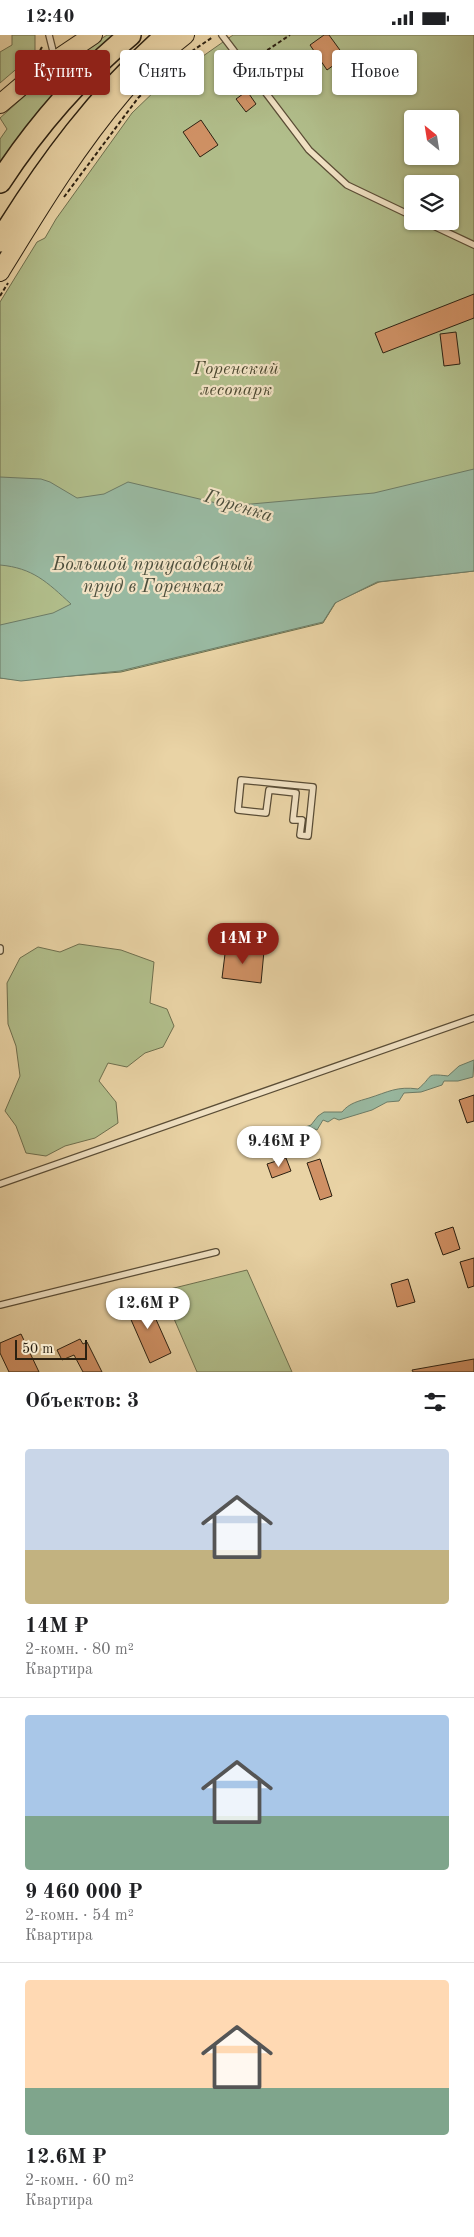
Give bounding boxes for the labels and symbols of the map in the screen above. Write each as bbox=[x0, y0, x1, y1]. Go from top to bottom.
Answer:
north arrow bbox=[404, 110, 459, 165]
park label: Горенский лесопарк bbox=[192, 360, 279, 399]
water label: Горенка bbox=[200, 487, 275, 526]
water label: Большой приусадебный пруд в Горенках bbox=[52, 555, 253, 597]
pin: 14M ₽ bbox=[208, 923, 278, 965]
pin: 9.46M ₽ bbox=[233, 1125, 325, 1168]
pin: 12.6M ₽ bbox=[102, 1287, 194, 1330]
scale bar bbox=[15, 1337, 88, 1360]

